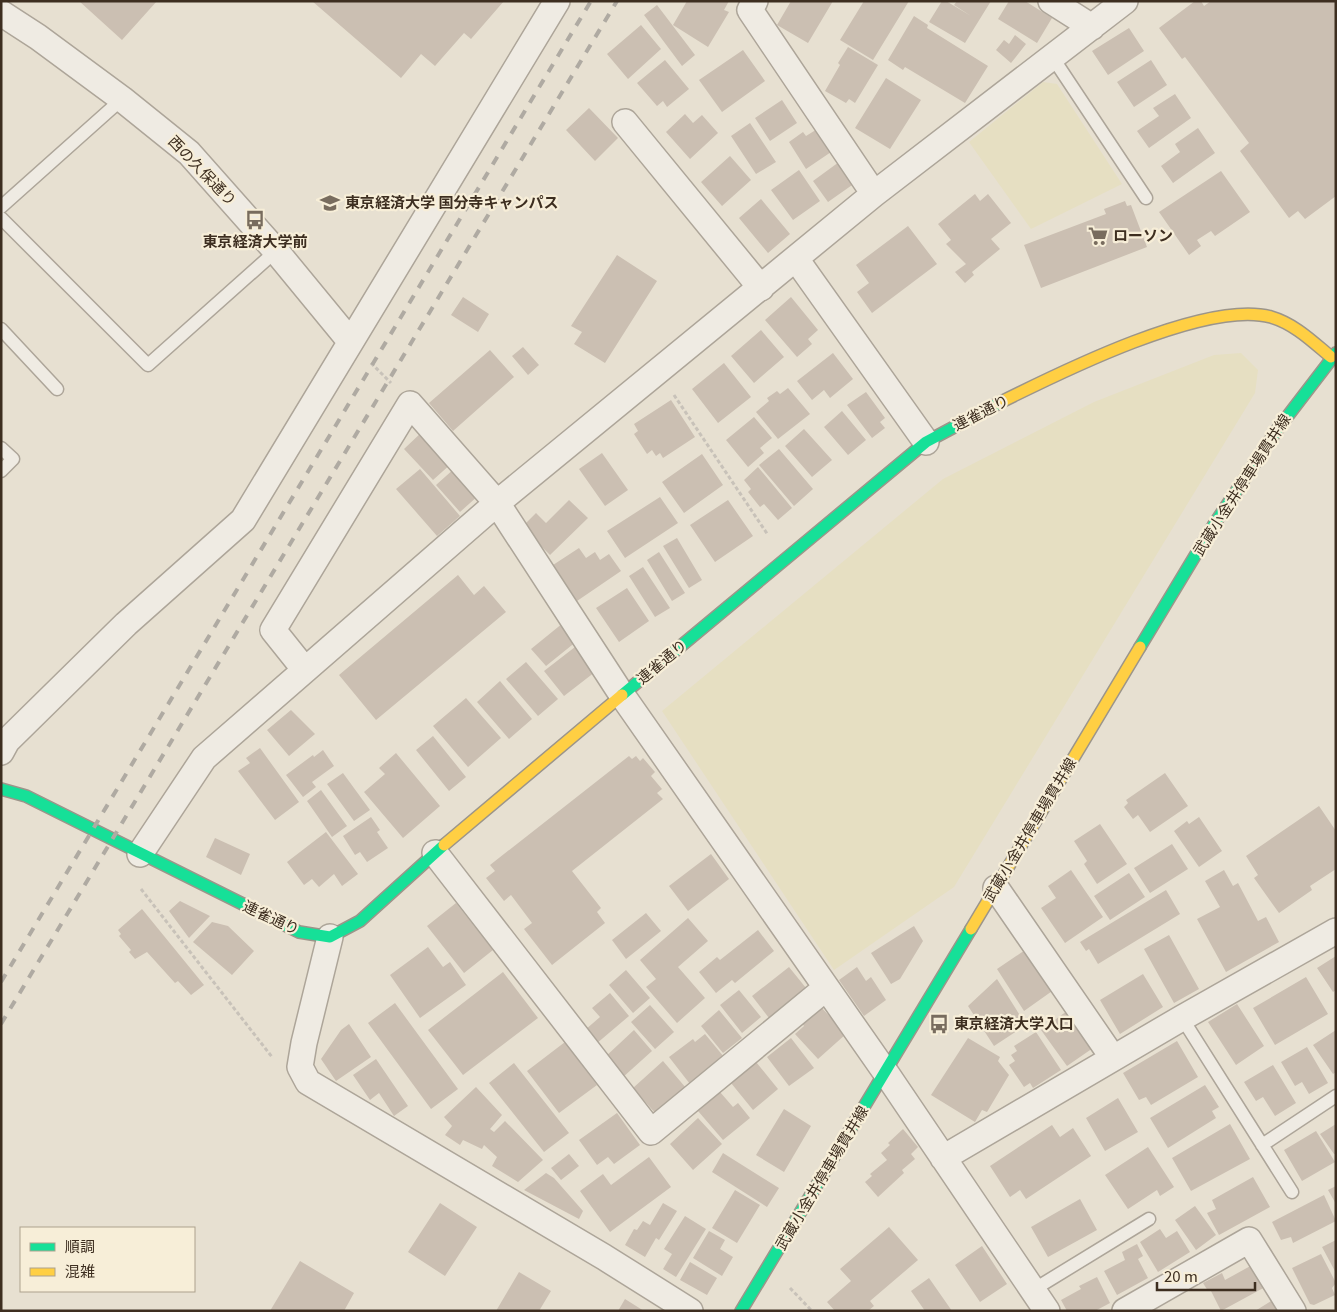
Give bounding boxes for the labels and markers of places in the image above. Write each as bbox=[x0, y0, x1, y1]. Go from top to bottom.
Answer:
place label: 東京経済大学 国分寺キャンパス bbox=[345, 191, 558, 212]
school or university icon: 東京経済大学 国分寺キャンパス bbox=[319, 192, 341, 214]
bus stop icon: 東京経済大学前 bbox=[244, 209, 266, 231]
place label: ローソン bbox=[1113, 224, 1173, 245]
supermarket icon: ローソン bbox=[1087, 225, 1109, 247]
place label: 東京経済大学前 bbox=[202, 230, 308, 251]
place label: 東京経済大学入口 bbox=[954, 1012, 1074, 1033]
bus stop icon: 東京経済大学入口 bbox=[928, 1013, 950, 1035]

